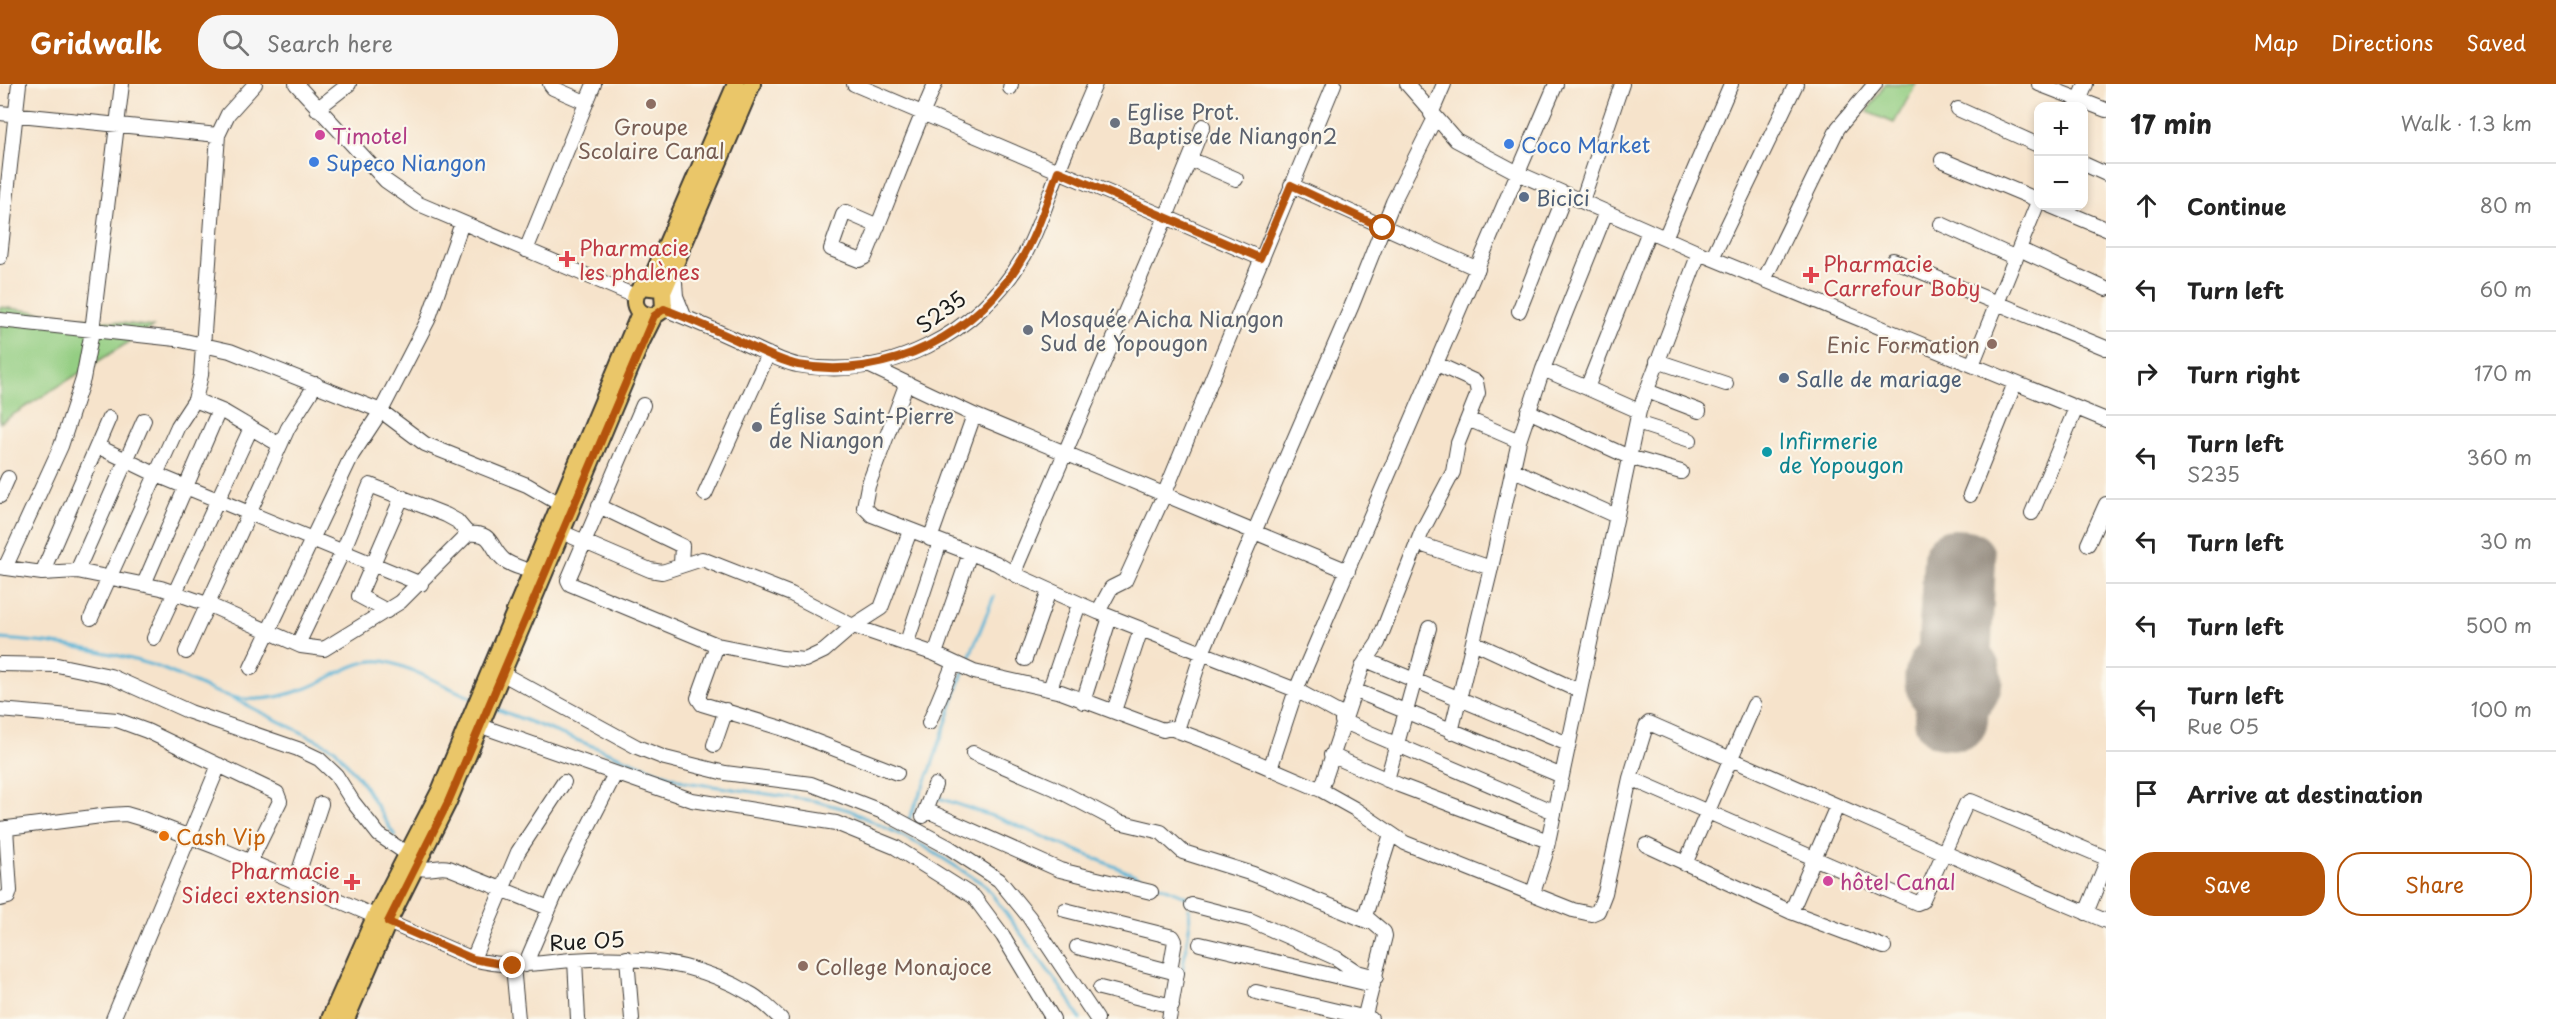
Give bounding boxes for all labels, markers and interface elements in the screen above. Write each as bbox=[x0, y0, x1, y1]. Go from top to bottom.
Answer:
search box bbox=[198, 15, 618, 69]
text: Gridwalk bbox=[30, 21, 162, 64]
icon: search bbox=[219, 26, 252, 59]
text: Search here bbox=[267, 26, 393, 59]
text: Map bbox=[2253, 26, 2298, 58]
text: Directions bbox=[2331, 26, 2433, 58]
text: Saved bbox=[2466, 26, 2526, 58]
place label: Eglise Prot. Baptise de Niangon2 bbox=[1127, 95, 1337, 151]
marker: Groupe Scolaire Canal bbox=[644, 97, 658, 111]
map controls bbox=[2034, 102, 2088, 210]
button: + bbox=[2034, 102, 2088, 156]
text: 17 min bbox=[2130, 104, 2212, 143]
text: Walk · 1.3 km bbox=[2401, 108, 2532, 138]
place label: Groupe Scolaire Canal bbox=[577, 110, 725, 166]
marker: Eglise Prot. Baptise de Niangon2 bbox=[1108, 116, 1122, 130]
place label: Timotel bbox=[332, 119, 408, 151]
marker: Timotel bbox=[313, 128, 327, 142]
place label: Coco Market bbox=[1521, 128, 1650, 160]
marker: Coco Market bbox=[1502, 137, 1516, 151]
place label: Supeco Niangon bbox=[326, 146, 486, 178]
marker: Supeco Niangon bbox=[307, 155, 321, 169]
button: − bbox=[2034, 156, 2088, 210]
place label: Bicici bbox=[1536, 181, 1590, 213]
icon: ahead bbox=[2130, 189, 2163, 222]
text: Continue bbox=[2187, 189, 2286, 222]
marker: Bicici bbox=[1517, 190, 1531, 204]
text: 80 m bbox=[2480, 190, 2532, 220]
route start bbox=[1369, 214, 1395, 240]
place label: Pharmacie les phalènes bbox=[579, 231, 700, 287]
place label: Pharmacie Carrefour Boby bbox=[1823, 247, 1980, 303]
marker: Pharmacie les phalènes bbox=[560, 252, 574, 266]
marker: Pharmacie Carrefour Boby bbox=[1804, 268, 1818, 282]
icon: left bbox=[2130, 273, 2163, 306]
text: Turn left bbox=[2187, 273, 2284, 306]
text: 60 m bbox=[2480, 274, 2532, 304]
street label: S235 bbox=[908, 282, 972, 340]
place label: Mosquée Aicha Niangon Sud de Yopougon bbox=[1040, 302, 1284, 358]
marker: Mosquée Aicha Niangon Sud de Yopougon bbox=[1021, 323, 1035, 337]
place label: Enic Formation bbox=[1826, 328, 1980, 360]
marker: Enic Formation bbox=[1985, 337, 1999, 351]
icon: right bbox=[2130, 357, 2163, 390]
text: Turn right bbox=[2187, 357, 2300, 390]
text: 170 m bbox=[2474, 358, 2532, 388]
place label: Salle de mariage bbox=[1796, 362, 1962, 394]
marker: Salle de mariage bbox=[1777, 371, 1791, 385]
place label: Église Saint-Pierre de Niangon bbox=[769, 399, 954, 455]
marker: Église Saint-Pierre de Niangon bbox=[750, 420, 764, 434]
place label: Infirmerie de Yopougon bbox=[1779, 424, 1904, 480]
text: Turn left bbox=[2187, 426, 2284, 459]
icon: left bbox=[2130, 441, 2163, 474]
text: 360 m bbox=[2466, 442, 2532, 472]
marker: Infirmerie de Yopougon bbox=[1760, 445, 1774, 459]
text: S235 bbox=[2187, 459, 2240, 489]
icon: left bbox=[2130, 525, 2163, 558]
text: Turn left bbox=[2187, 525, 2284, 558]
text: 30 m bbox=[2479, 526, 2532, 556]
icon: left bbox=[2130, 609, 2163, 642]
text: Turn left bbox=[2187, 609, 2284, 642]
text: 500 m bbox=[2465, 610, 2532, 640]
text: Turn left bbox=[2187, 678, 2284, 711]
icon: left bbox=[2130, 693, 2163, 726]
text: 100 m bbox=[2471, 694, 2532, 724]
text: Rue O5 bbox=[2187, 711, 2259, 741]
icon: arrive bbox=[2130, 777, 2163, 810]
text: Arrive at destination bbox=[2187, 777, 2423, 810]
place label: Cash Vip bbox=[176, 820, 266, 852]
marker: Cash Vip bbox=[157, 829, 171, 843]
button: Save bbox=[2130, 852, 2325, 916]
button: Share bbox=[2337, 852, 2532, 916]
place label: Pharmacie Sideci extension bbox=[181, 854, 340, 910]
place label: hôtel Canal bbox=[1840, 865, 1956, 897]
marker: hôtel Canal bbox=[1821, 874, 1835, 888]
marker: Pharmacie Sideci extension bbox=[345, 875, 359, 889]
street label: Rue O5 bbox=[548, 922, 626, 958]
place label: College Monajoce bbox=[815, 950, 992, 982]
route end bbox=[499, 952, 525, 978]
marker: College Monajoce bbox=[796, 959, 810, 973]

